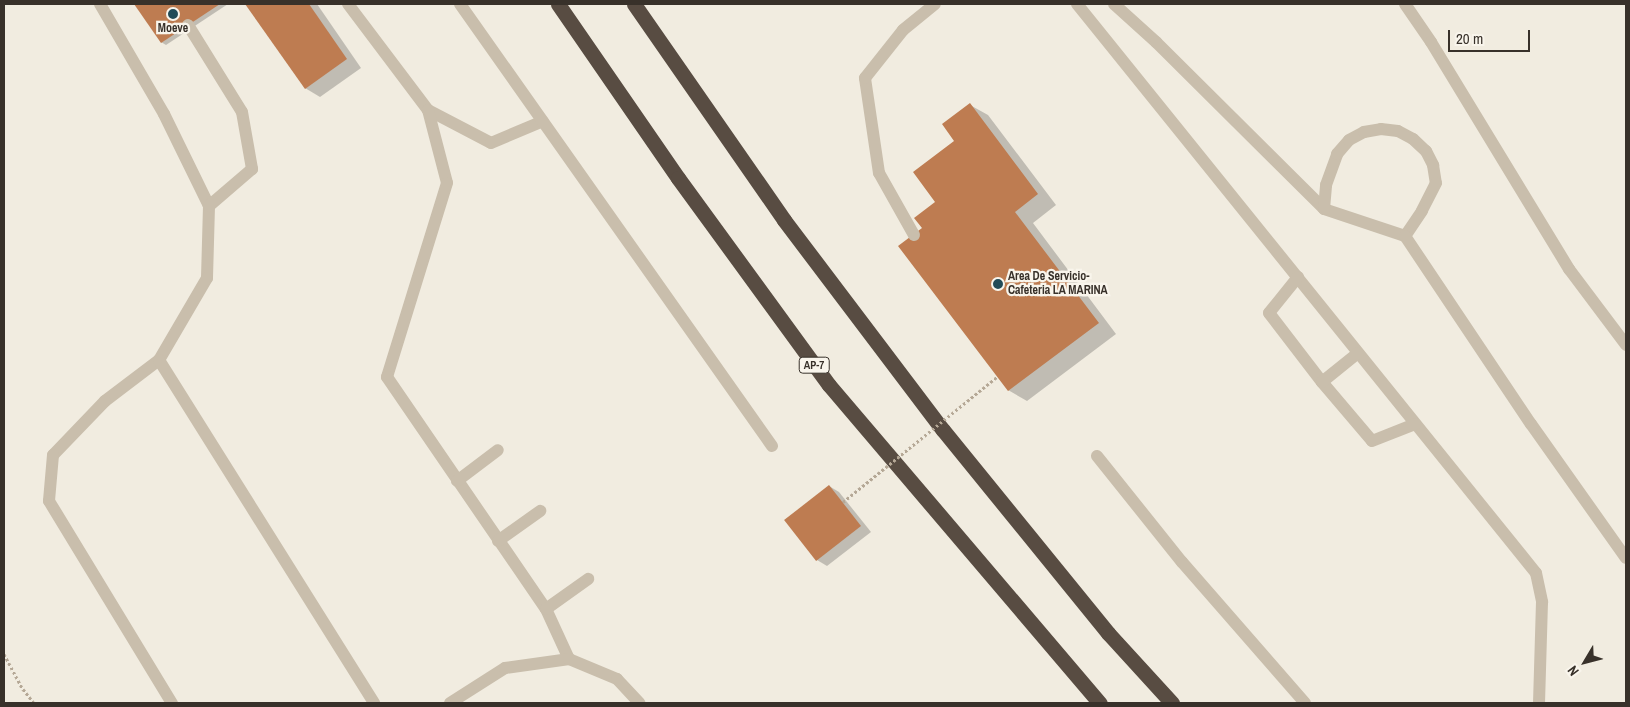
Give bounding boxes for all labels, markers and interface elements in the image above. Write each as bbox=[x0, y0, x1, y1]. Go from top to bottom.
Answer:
marker: Moeve bbox=[167, 8, 179, 20]
scale bar bbox=[1450, 20, 1532, 52]
place label: Moeve bbox=[158, 22, 188, 36]
text: 20 m bbox=[1456, 28, 1483, 49]
place label: Area De Servicio- Cafeteria LA MARINA bbox=[1008, 270, 1108, 298]
marker: Area De Servicio- Cafeteria LA MARINA bbox=[992, 278, 1004, 290]
road number: AP-7 bbox=[798, 356, 830, 374]
north arrow bbox=[1560, 637, 1610, 687]
text: N bbox=[1563, 662, 1583, 680]

